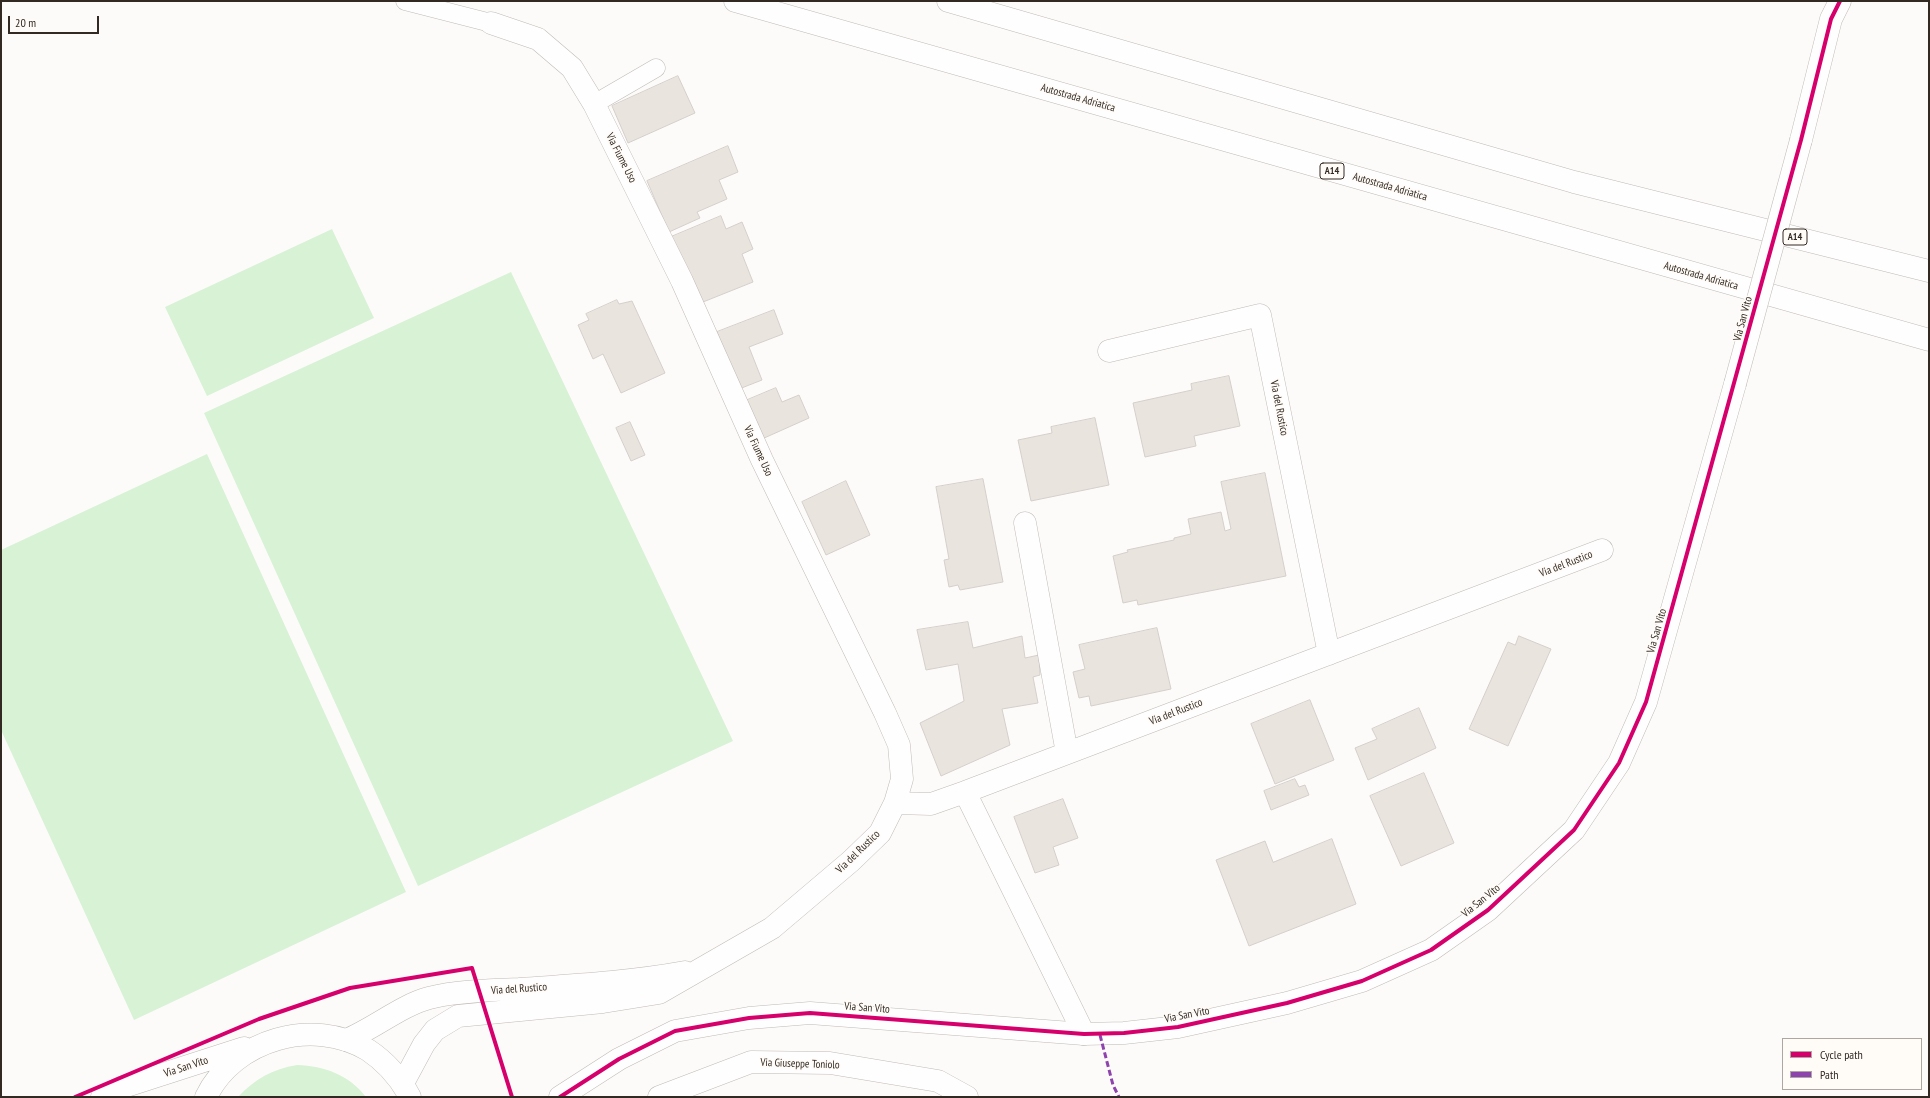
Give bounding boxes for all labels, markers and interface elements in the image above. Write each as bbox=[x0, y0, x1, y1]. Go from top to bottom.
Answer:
scale bar bbox=[10, 8, 101, 34]
text: 20 m bbox=[15, 15, 36, 30]
street label: Autostrada Adriatica bbox=[1039, 81, 1117, 115]
street label: Via Fiume Uso bbox=[603, 131, 639, 185]
road number: A14 bbox=[1320, 163, 1344, 179]
street label: Autostrada Adriatica bbox=[1351, 170, 1429, 204]
road number: A14 bbox=[1783, 229, 1807, 245]
street label: Autostrada Adriatica bbox=[1662, 259, 1740, 293]
street label: Via San Vito bbox=[1731, 295, 1755, 343]
street label: Via del Rustico bbox=[1267, 379, 1291, 437]
street label: Via Fiume Uso bbox=[741, 424, 775, 478]
street label: Via del Rustico bbox=[1537, 548, 1595, 580]
street label: Via San Vito bbox=[1644, 607, 1670, 655]
street label: Via del Rustico bbox=[1147, 696, 1205, 728]
street label: Via del Rustico bbox=[833, 828, 883, 876]
street label: Via San Vito bbox=[1459, 882, 1503, 920]
street label: Via del Rustico bbox=[491, 980, 547, 998]
street label: Via San Vito bbox=[844, 1000, 890, 1016]
street label: Via San Vito bbox=[1163, 1004, 1211, 1026]
legend bbox=[1782, 1038, 1922, 1090]
text: Cycle path bbox=[1820, 1047, 1863, 1062]
street label: Via San Vito bbox=[162, 1054, 210, 1080]
street label: Via Giuseppe Toniolo bbox=[760, 1056, 840, 1072]
text: Path bbox=[1820, 1067, 1838, 1082]

